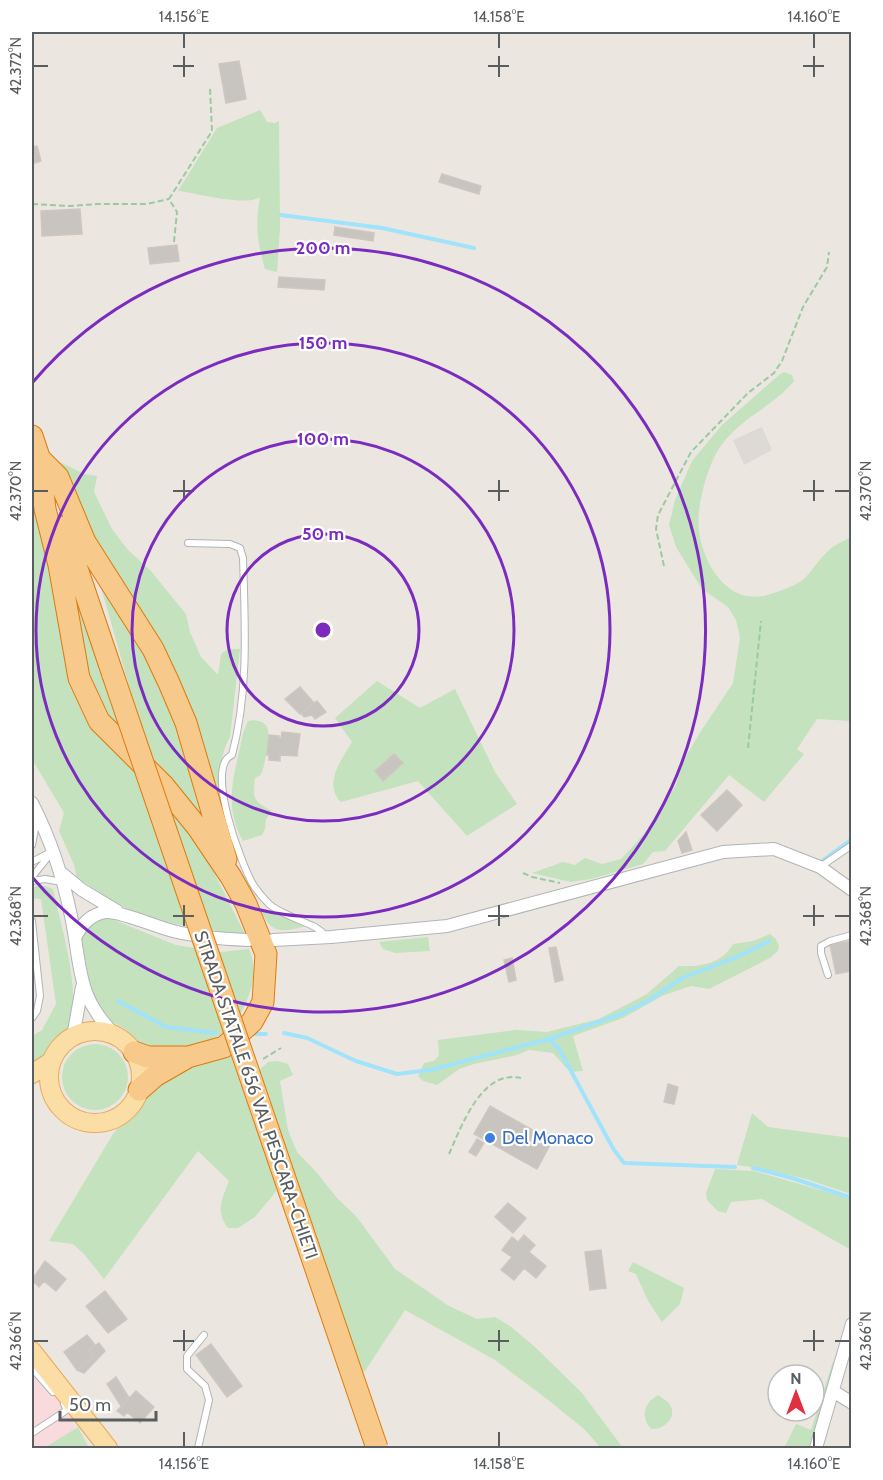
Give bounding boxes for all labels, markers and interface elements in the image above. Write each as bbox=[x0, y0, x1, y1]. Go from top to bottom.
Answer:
text: 14.156°E bbox=[159, 8, 209, 26]
text: 14.158°E bbox=[473, 8, 525, 26]
text: 14.160°E bbox=[788, 8, 840, 26]
text: 42.372°N bbox=[7, 37, 25, 95]
text: 200 m bbox=[296, 237, 350, 259]
text: 150 m bbox=[299, 332, 347, 354]
text: 100 m bbox=[297, 428, 349, 450]
text: 42.370°N bbox=[7, 461, 25, 521]
text: 42.370°N bbox=[857, 461, 875, 521]
text: 50 m bbox=[302, 523, 344, 545]
centre of rings bbox=[313, 620, 333, 640]
text: 42.368°N bbox=[7, 886, 25, 946]
text: 42.368°N bbox=[857, 886, 875, 946]
street label: STRADA STATALE 656 VAL PESCARA-CHIETI bbox=[189, 928, 323, 1262]
place label: Del Monaco bbox=[502, 1127, 594, 1149]
marker: Del Monaco bbox=[483, 1131, 497, 1145]
text: 42.366°N bbox=[7, 1311, 25, 1371]
text: 42.366°N bbox=[857, 1311, 875, 1371]
north arrow bbox=[766, 1363, 826, 1423]
text: N bbox=[790, 1369, 802, 1388]
scale bar bbox=[60, 1384, 156, 1422]
text: 50 m bbox=[69, 1394, 111, 1416]
text: 14.156°E bbox=[159, 1455, 209, 1473]
text: 14.158°E bbox=[473, 1455, 525, 1473]
text: 14.160°E bbox=[788, 1455, 840, 1473]

